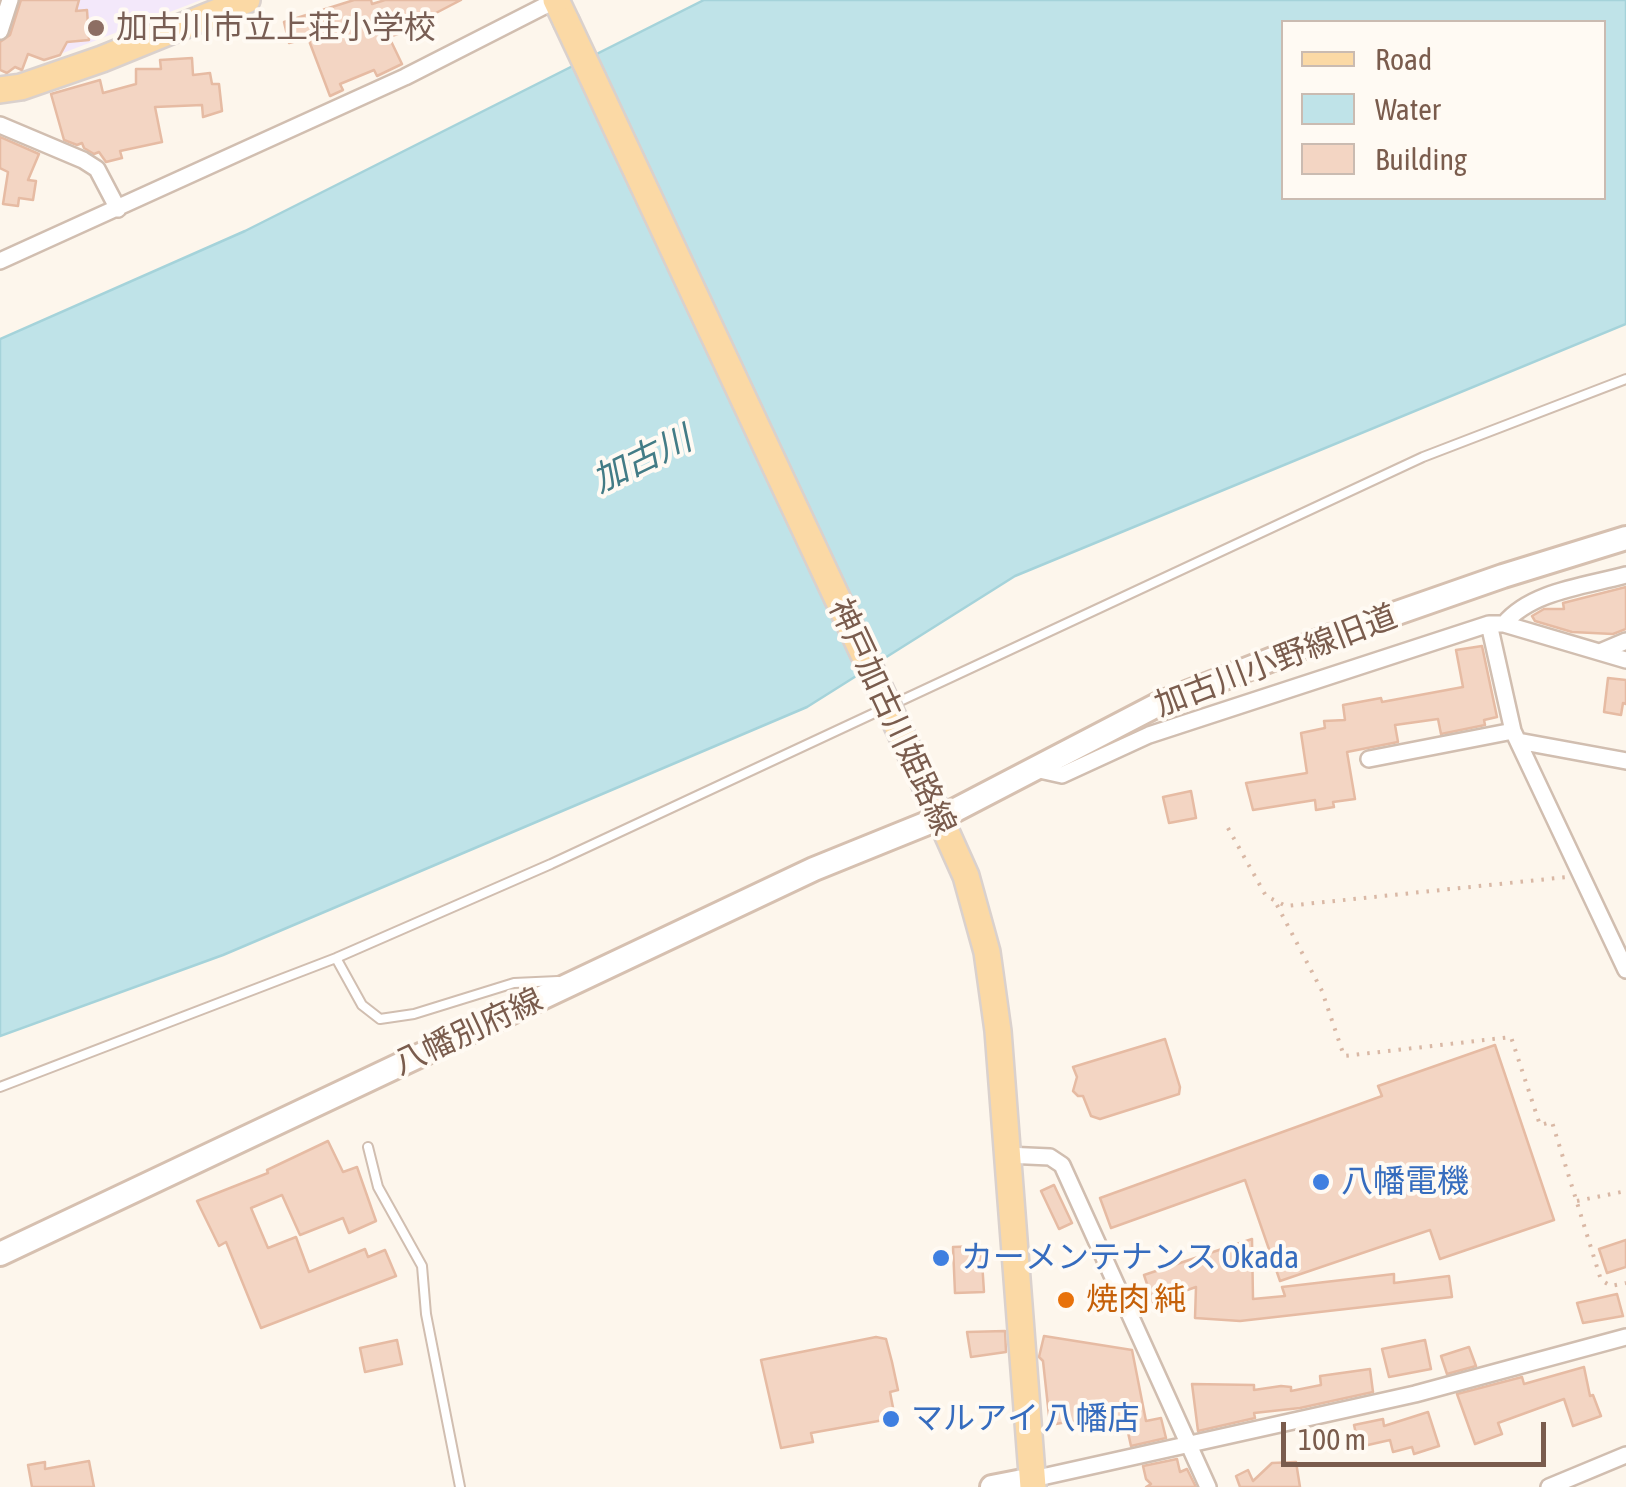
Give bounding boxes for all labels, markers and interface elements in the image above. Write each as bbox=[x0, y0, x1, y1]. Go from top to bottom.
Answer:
place label: 加古川市立上荘小学校 bbox=[116, 9, 436, 47]
marker: 加古川市立上荘小学校 bbox=[85, 17, 107, 39]
legend bbox=[1281, 20, 1606, 200]
text: Road bbox=[1375, 42, 1432, 76]
text: Water bbox=[1375, 92, 1441, 126]
text: Building bbox=[1375, 142, 1467, 176]
water label: 加古川 bbox=[586, 418, 698, 502]
street label: 神戸加古川姫路線 bbox=[821, 593, 963, 841]
street label: 加古川小野線旧道 bbox=[1150, 597, 1402, 725]
street label: 八幡別府線 bbox=[387, 981, 549, 1083]
place label: 八幡電機 bbox=[1341, 1163, 1469, 1201]
marker: 八幡電機 bbox=[1310, 1171, 1332, 1193]
place label: カーメンテナンス Okada bbox=[961, 1239, 1299, 1277]
marker: カーメンテナンス Okada bbox=[930, 1247, 952, 1269]
place label: 焼肉 純 bbox=[1086, 1281, 1186, 1319]
marker: 焼肉 純 bbox=[1055, 1289, 1077, 1311]
place label: マルアイ 八幡店 bbox=[911, 1400, 1139, 1438]
scale bar bbox=[1286, 1402, 1551, 1464]
marker: マルアイ 八幡店 bbox=[880, 1408, 902, 1430]
text: 100 m bbox=[1298, 1422, 1366, 1456]

